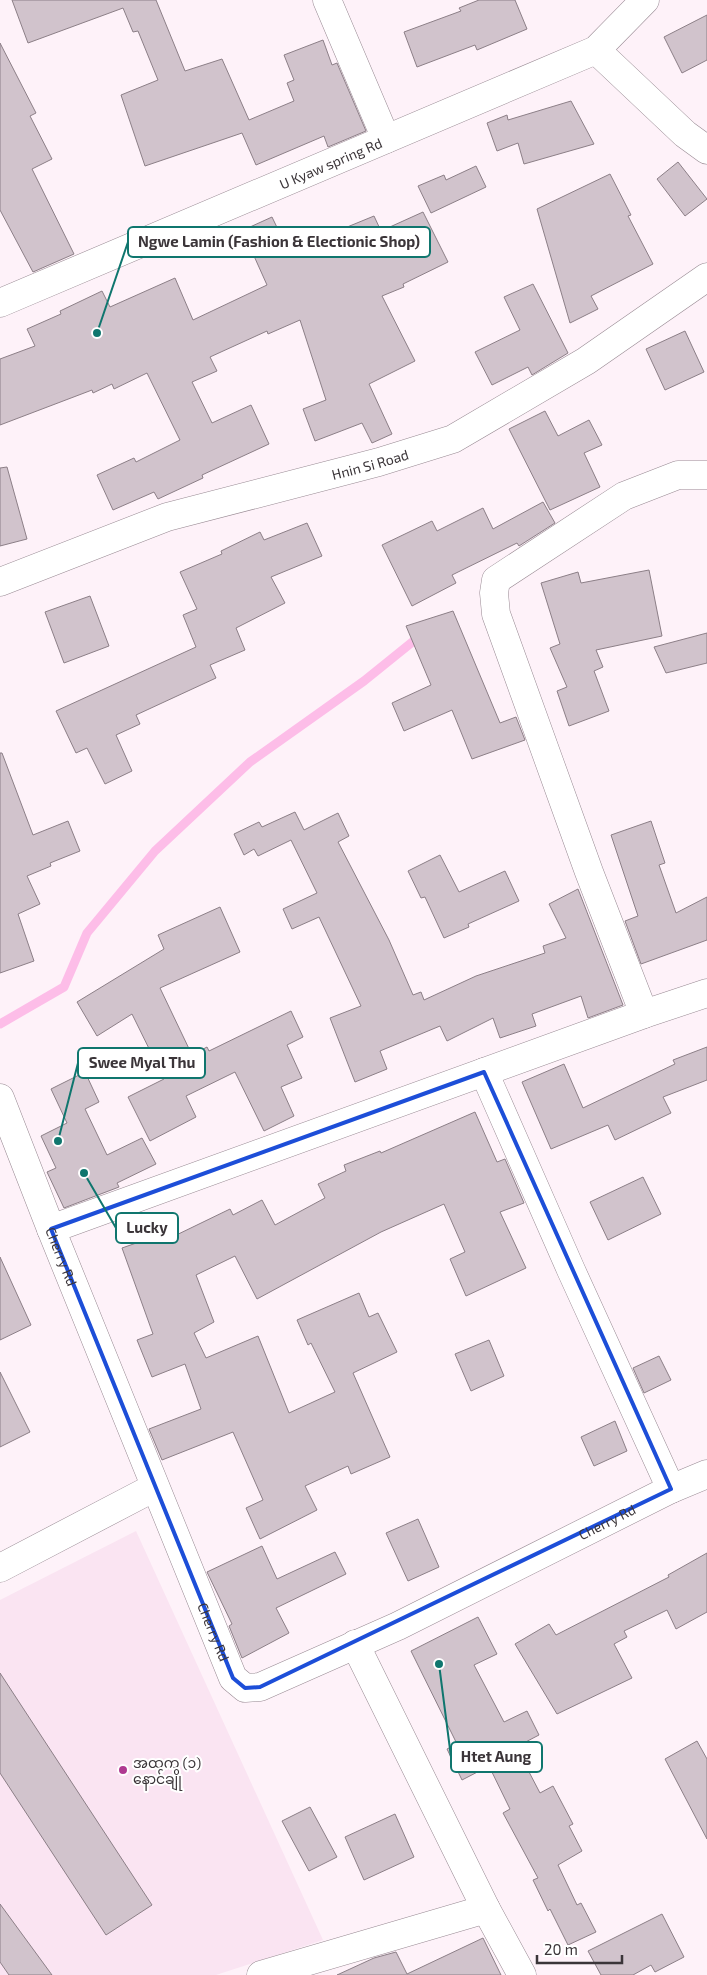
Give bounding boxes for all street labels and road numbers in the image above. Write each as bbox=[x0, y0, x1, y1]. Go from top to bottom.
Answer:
street label: U Kyaw spring Rd bbox=[277, 133, 384, 192]
street label: Hnin Si Road bbox=[330, 445, 410, 482]
street label: Cherry Rd bbox=[43, 1224, 82, 1288]
street label: Cherry Rd bbox=[575, 1500, 638, 1543]
street label: Cherry Rd bbox=[195, 1600, 234, 1663]

